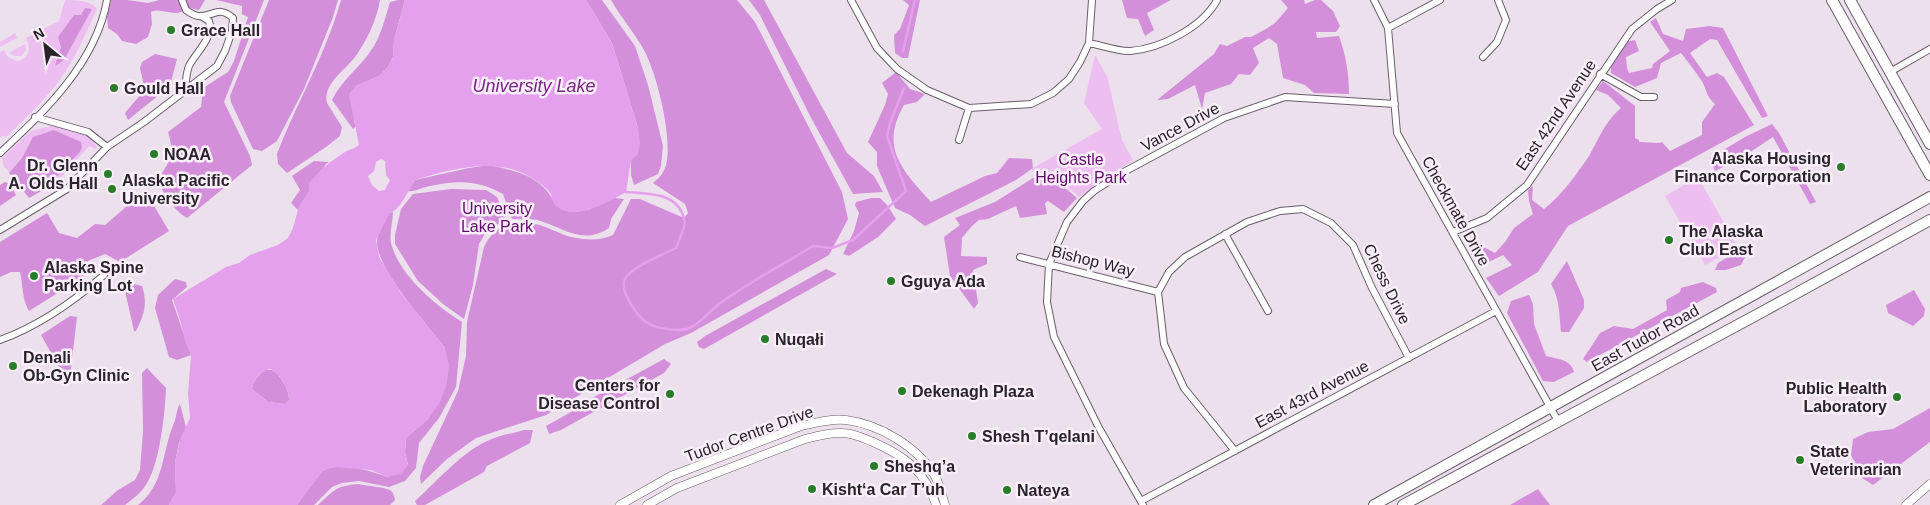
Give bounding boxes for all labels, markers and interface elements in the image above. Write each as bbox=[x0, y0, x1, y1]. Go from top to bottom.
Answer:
north arrow bbox=[20, 20, 70, 70]
place label: Grace Hall bbox=[181, 22, 260, 39]
text: N bbox=[30, 24, 47, 43]
marker: Grace Hall bbox=[165, 24, 177, 36]
street label: East 42nd Avenue bbox=[1513, 56, 1599, 173]
water label: University Lake bbox=[472, 76, 596, 96]
place label: Gould Hall bbox=[124, 80, 204, 97]
marker: Gould Hall bbox=[108, 82, 120, 94]
street label: Vance Drive bbox=[1138, 99, 1222, 155]
place label: NOAA bbox=[164, 146, 212, 163]
marker: NOAA bbox=[148, 148, 160, 160]
place label: Alaska Housing Finance Corporation bbox=[1675, 150, 1831, 185]
park label: Castle Heights Park bbox=[1035, 151, 1128, 186]
street label: Checkmate Drive bbox=[1419, 153, 1493, 269]
place label: Dr. Glenn A. Olds Hall bbox=[8, 157, 98, 192]
marker: Alaska Housing Finance Corporation bbox=[1835, 161, 1847, 173]
marker: Dr. Glenn A. Olds Hall bbox=[102, 168, 114, 180]
place label: Alaska Pacific University bbox=[122, 172, 230, 207]
marker: Alaska Pacific University bbox=[106, 183, 118, 195]
park label: University Lake Park bbox=[461, 200, 534, 235]
place label: The Alaska Club East bbox=[1679, 223, 1763, 258]
marker: The Alaska Club East bbox=[1663, 234, 1675, 246]
street label: Chess Drive bbox=[1360, 241, 1414, 327]
street label: Bishop Way bbox=[1050, 242, 1136, 280]
place label: Alaska Spine Parking Lot bbox=[44, 259, 144, 294]
marker: Alaska Spine Parking Lot bbox=[28, 270, 40, 282]
place label: Gguya Ada bbox=[901, 273, 985, 290]
marker: Gguya Ada bbox=[885, 275, 897, 287]
street label: East Tudor Road bbox=[1588, 301, 1702, 375]
place label: Nuqałi bbox=[775, 331, 824, 348]
marker: Nuqałi bbox=[759, 333, 771, 345]
place label: Denali Ob-Gyn Clinic bbox=[23, 349, 130, 384]
street label: East 43rd Avenue bbox=[1252, 357, 1372, 431]
marker: Denali Ob-Gyn Clinic bbox=[7, 360, 19, 372]
place label: Centers for Disease Control bbox=[538, 377, 660, 412]
place label: Public Health Laboratory bbox=[1786, 380, 1887, 415]
place label: Dekenagh Plaza bbox=[912, 383, 1034, 400]
marker: Dekenagh Plaza bbox=[896, 385, 908, 397]
marker: Centers for Disease Control bbox=[664, 388, 676, 400]
marker: Public Health Laboratory bbox=[1891, 391, 1903, 403]
street label: Tudor Centre Drive bbox=[682, 403, 816, 465]
place label: Shesh T’qelani bbox=[982, 428, 1095, 445]
marker: Shesh T’qelani bbox=[966, 430, 978, 442]
place label: State Veterinarian bbox=[1810, 443, 1902, 478]
marker: State Veterinarian bbox=[1794, 454, 1806, 466]
place label: Sheshq’a bbox=[884, 458, 955, 475]
marker: Sheshq’a bbox=[868, 460, 880, 472]
place label: Kisht‘a Car T’uh bbox=[822, 481, 945, 498]
place label: Nateya bbox=[1017, 482, 1070, 499]
marker: Kisht‘a Car T’uh bbox=[806, 483, 818, 495]
marker: Nateya bbox=[1001, 484, 1013, 496]

